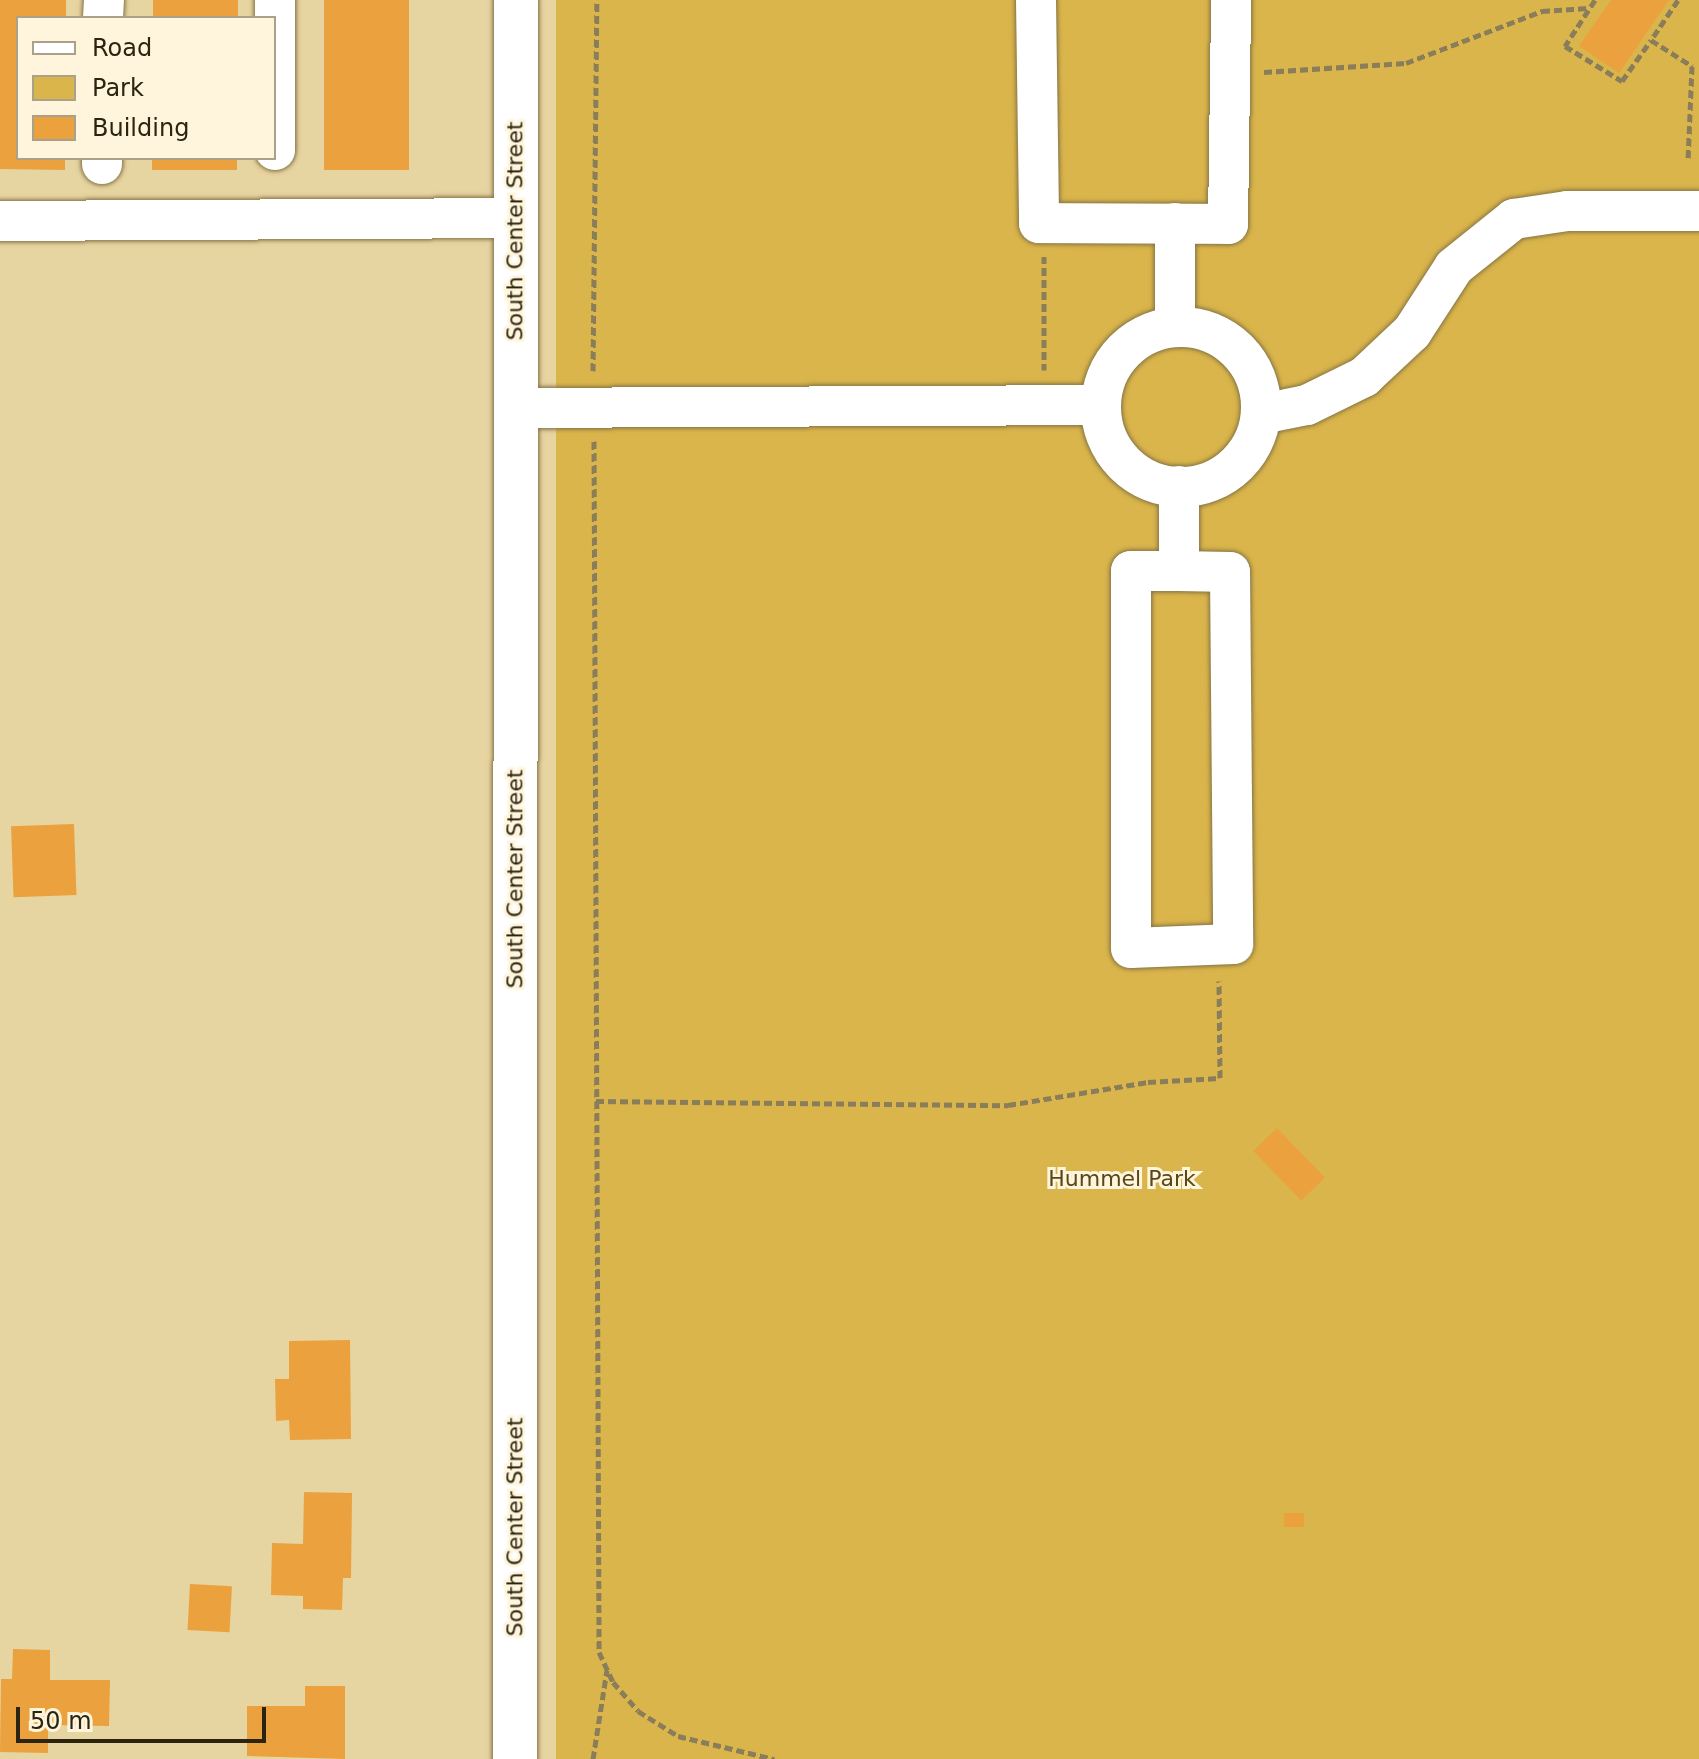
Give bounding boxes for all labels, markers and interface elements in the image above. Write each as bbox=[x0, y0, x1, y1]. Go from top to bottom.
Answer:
legend bbox=[16, 16, 276, 160]
text: Road bbox=[92, 34, 152, 62]
text: Park bbox=[92, 74, 144, 102]
text: Building bbox=[92, 114, 189, 142]
street label: South Center Street bbox=[502, 122, 528, 340]
street label: South Center Street bbox=[502, 770, 528, 988]
park label: Hummel Park bbox=[1048, 1166, 1196, 1192]
street label: South Center Street bbox=[502, 1418, 528, 1636]
scale bar bbox=[20, 1691, 270, 1741]
text: 50 m bbox=[30, 1707, 92, 1735]

